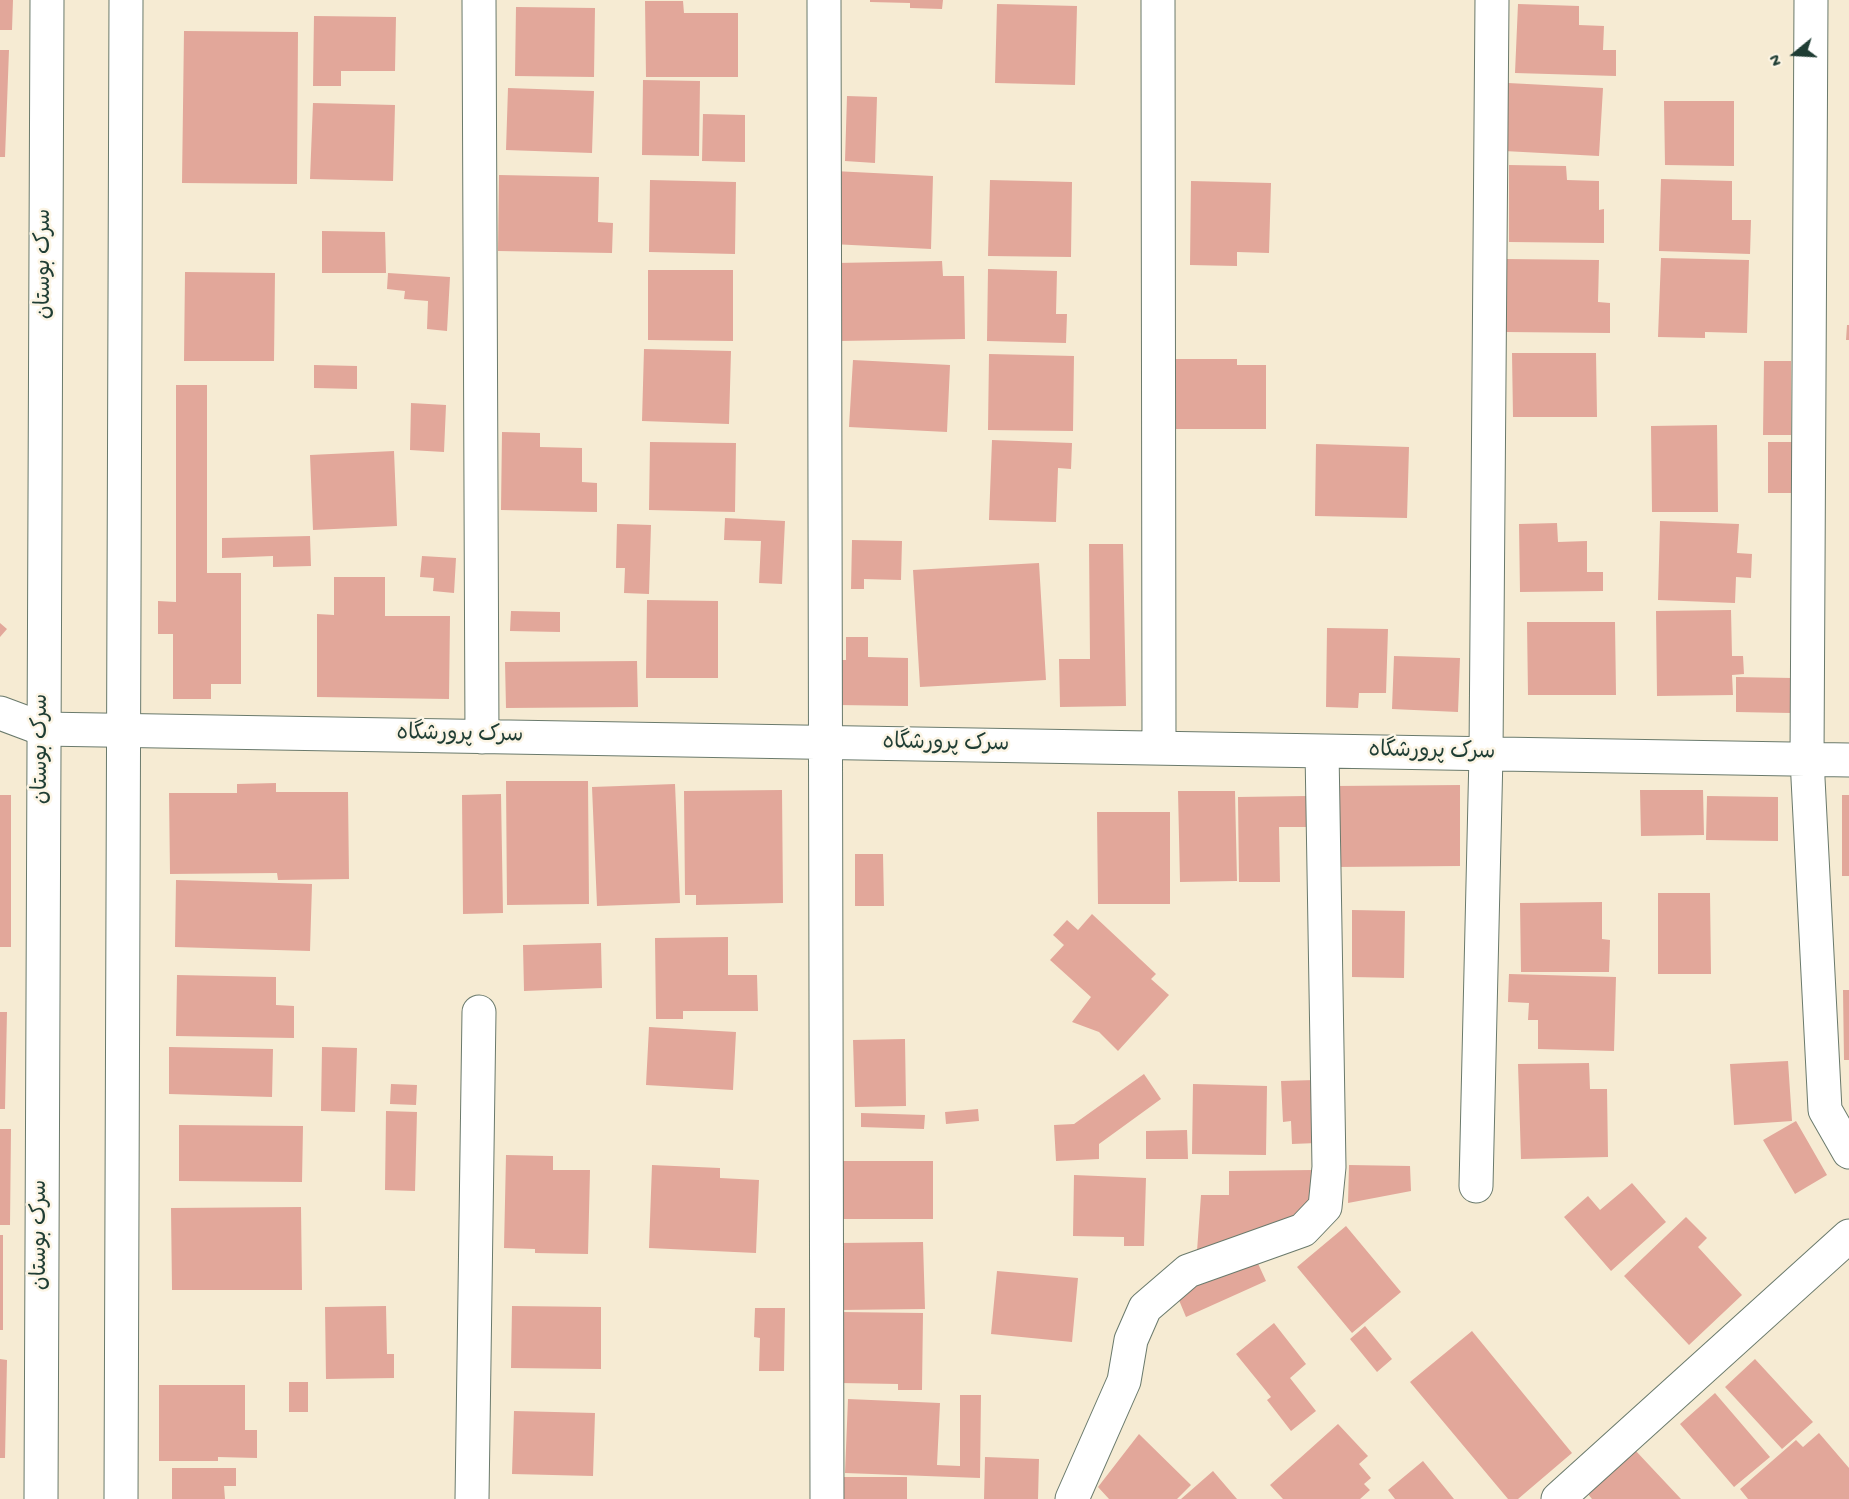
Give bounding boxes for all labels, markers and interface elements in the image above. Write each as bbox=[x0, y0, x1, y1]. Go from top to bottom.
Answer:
north arrow bbox=[1765, 24, 1825, 84]
text: N bbox=[1767, 52, 1788, 68]
street label: سرک بوستان bbox=[33, 209, 59, 319]
street label: سرک بوستان bbox=[30, 694, 56, 804]
street label: سرک پرورشگاه bbox=[396, 722, 524, 750]
street label: سرک پرورشگاه bbox=[882, 731, 1010, 759]
street label: سرک پرورشگاه bbox=[1368, 739, 1496, 767]
street label: سرک بوستان bbox=[29, 1180, 55, 1290]

